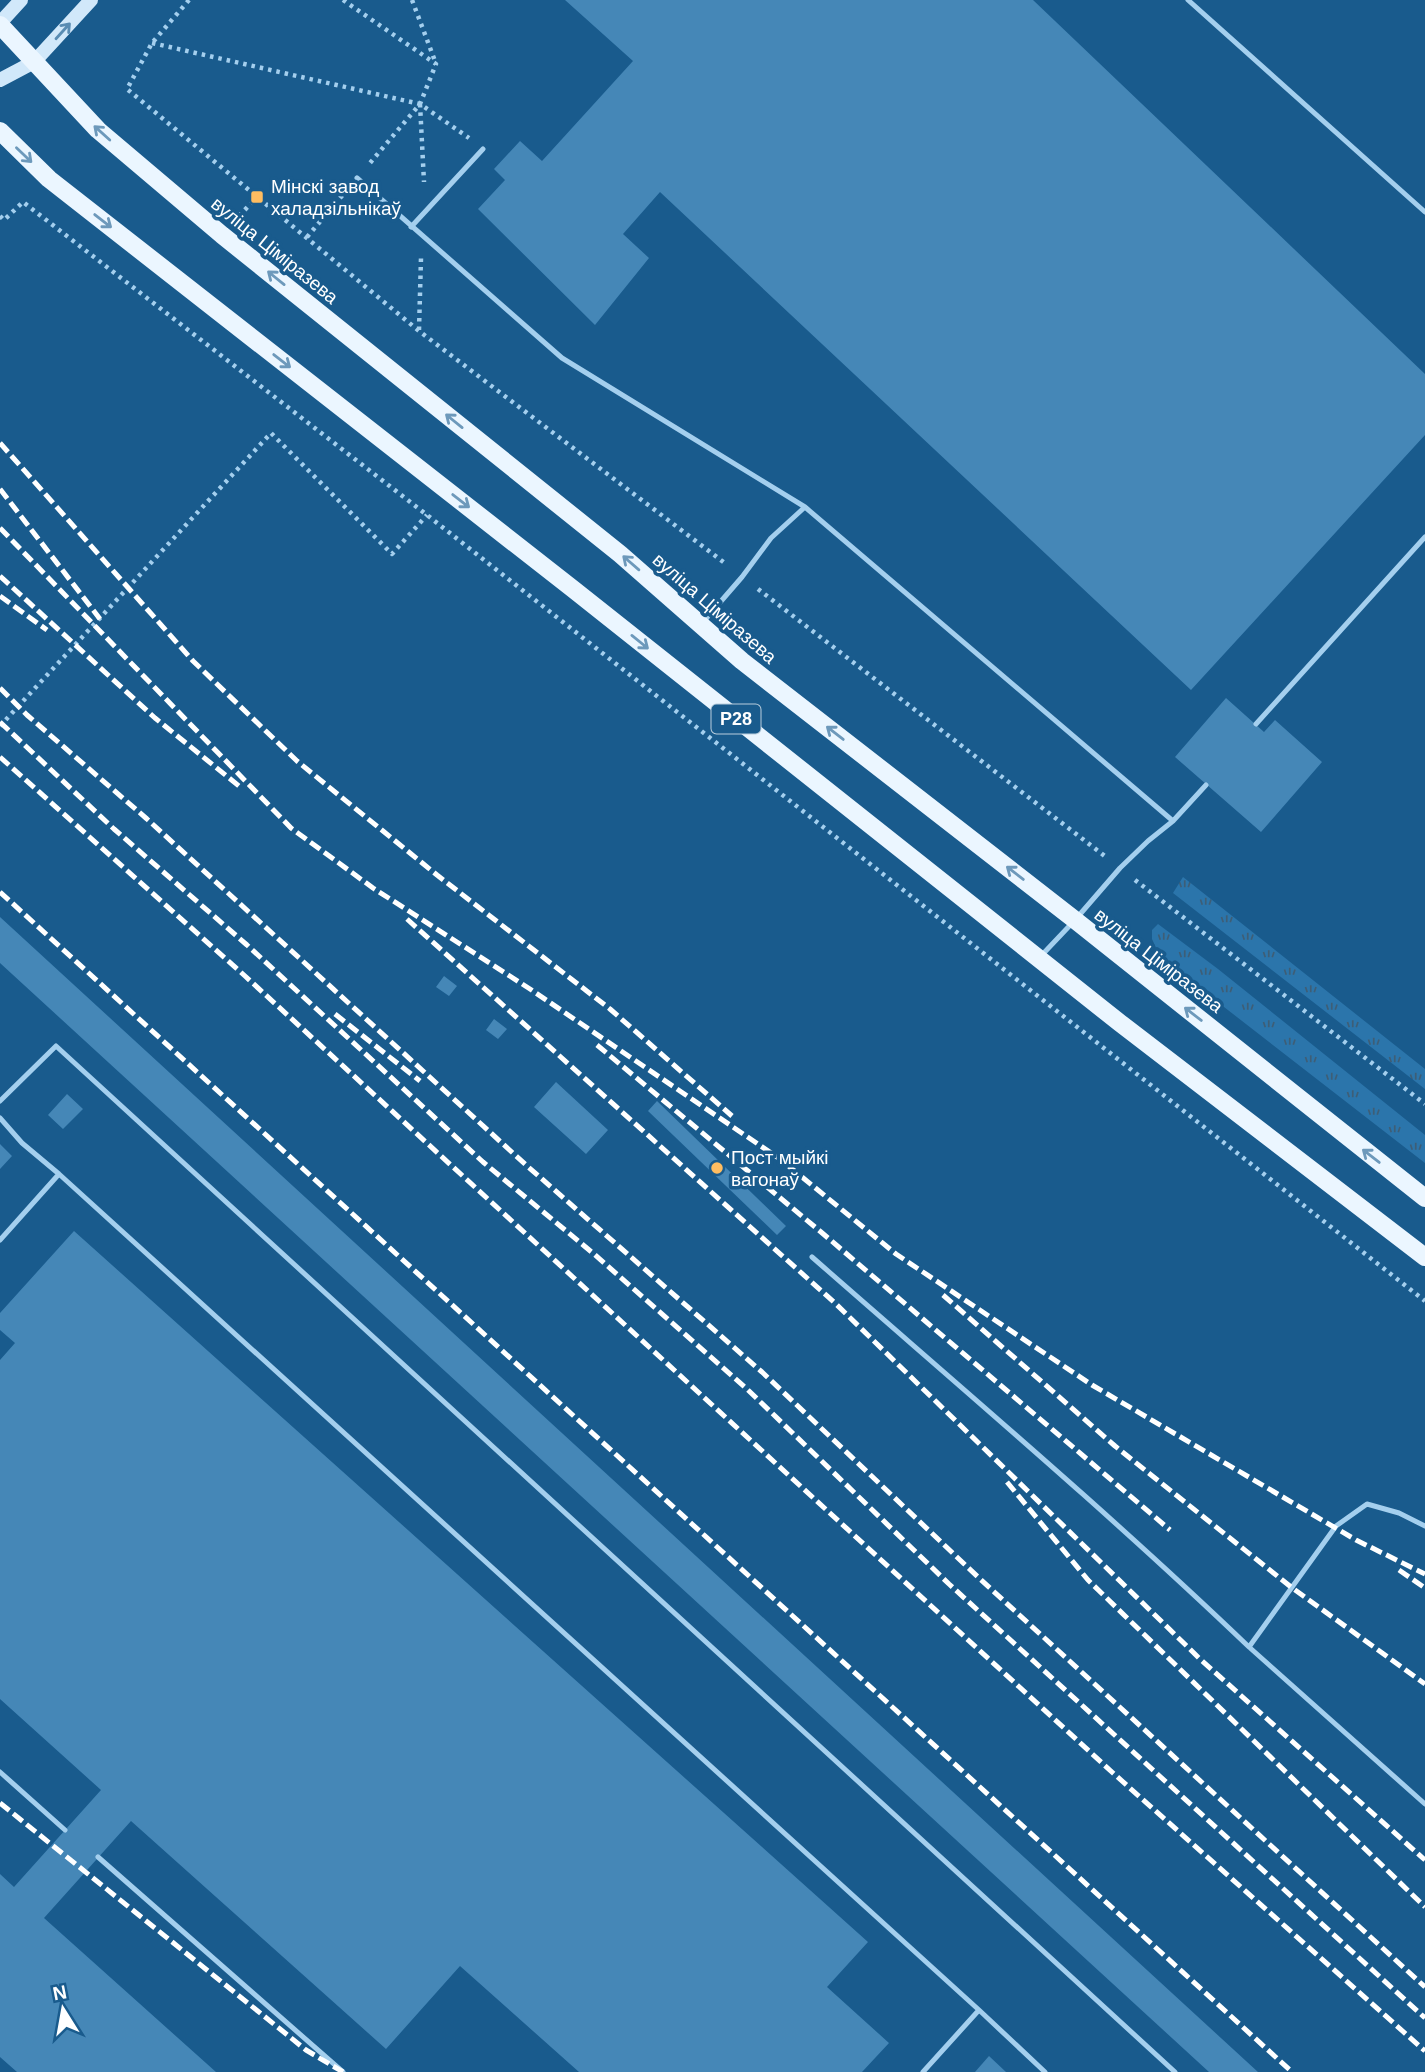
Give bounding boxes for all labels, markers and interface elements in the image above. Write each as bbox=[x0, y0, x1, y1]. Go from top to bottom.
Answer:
one-way arrow bbox=[54, 23, 71, 40]
one-way arrow bbox=[94, 124, 111, 141]
one-way arrow bbox=[16, 146, 33, 163]
place label: Мінскі завод халадзільнікаў bbox=[271, 176, 402, 219]
marker: Мінскі завод халадзільнікаў bbox=[249, 189, 265, 205]
street label: вуліца Ціміразева bbox=[207, 193, 343, 308]
one-way arrow bbox=[93, 213, 111, 228]
one-way arrow bbox=[268, 271, 286, 286]
one-way arrow bbox=[272, 353, 291, 368]
one-way arrow bbox=[445, 413, 463, 428]
one-way arrow bbox=[451, 494, 470, 509]
street label: вуліца Ціміразева bbox=[649, 549, 781, 668]
one-way arrow bbox=[622, 555, 640, 571]
one-way arrow bbox=[630, 635, 648, 650]
road number: Р28 bbox=[712, 704, 760, 734]
one-way arrow bbox=[827, 726, 845, 741]
one-way arrow bbox=[1006, 866, 1024, 881]
street label: вуліца Ціміразева bbox=[1090, 904, 1227, 1017]
one-way arrow bbox=[1185, 1007, 1203, 1022]
place label: Пост мыйкі вагонаў bbox=[731, 1147, 829, 1190]
one-way arrow bbox=[1363, 1148, 1381, 1163]
marker: Пост мыйкі вагонаў bbox=[709, 1160, 725, 1176]
north arrow bbox=[28, 1974, 98, 2044]
text: N bbox=[51, 1981, 69, 2004]

